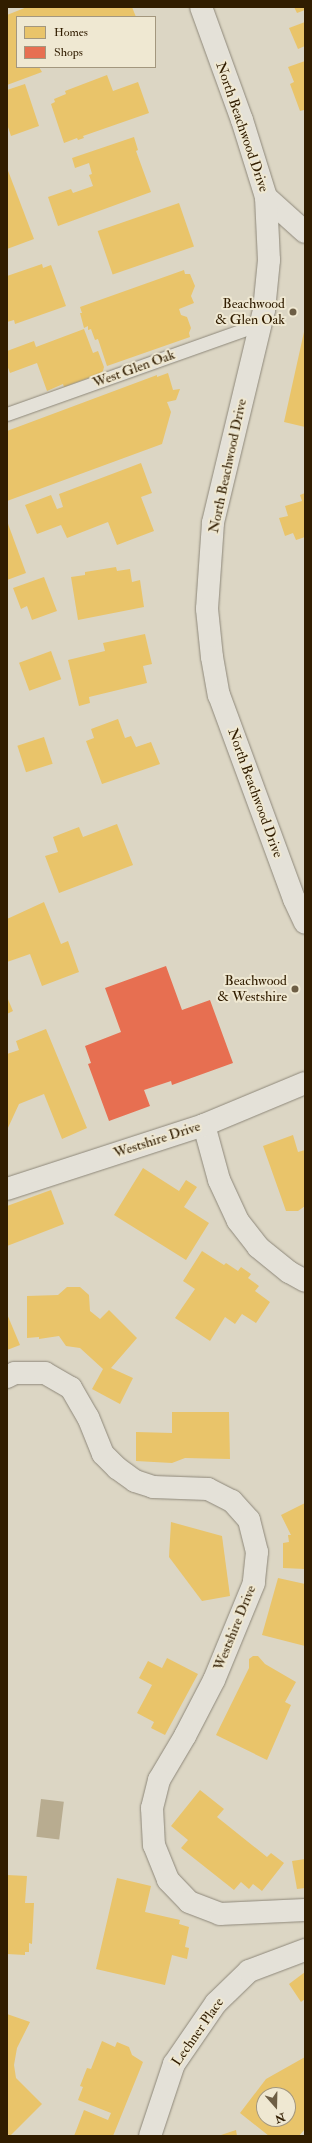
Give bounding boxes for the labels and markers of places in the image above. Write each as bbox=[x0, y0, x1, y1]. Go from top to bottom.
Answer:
place label: Beachwood & Glen Oak bbox=[215, 296, 285, 328]
marker: Beachwood & Glen Oak bbox=[288, 307, 298, 317]
place label: Beachwood & Westshire bbox=[217, 973, 287, 1006]
marker: Beachwood & Westshire bbox=[290, 984, 300, 994]

